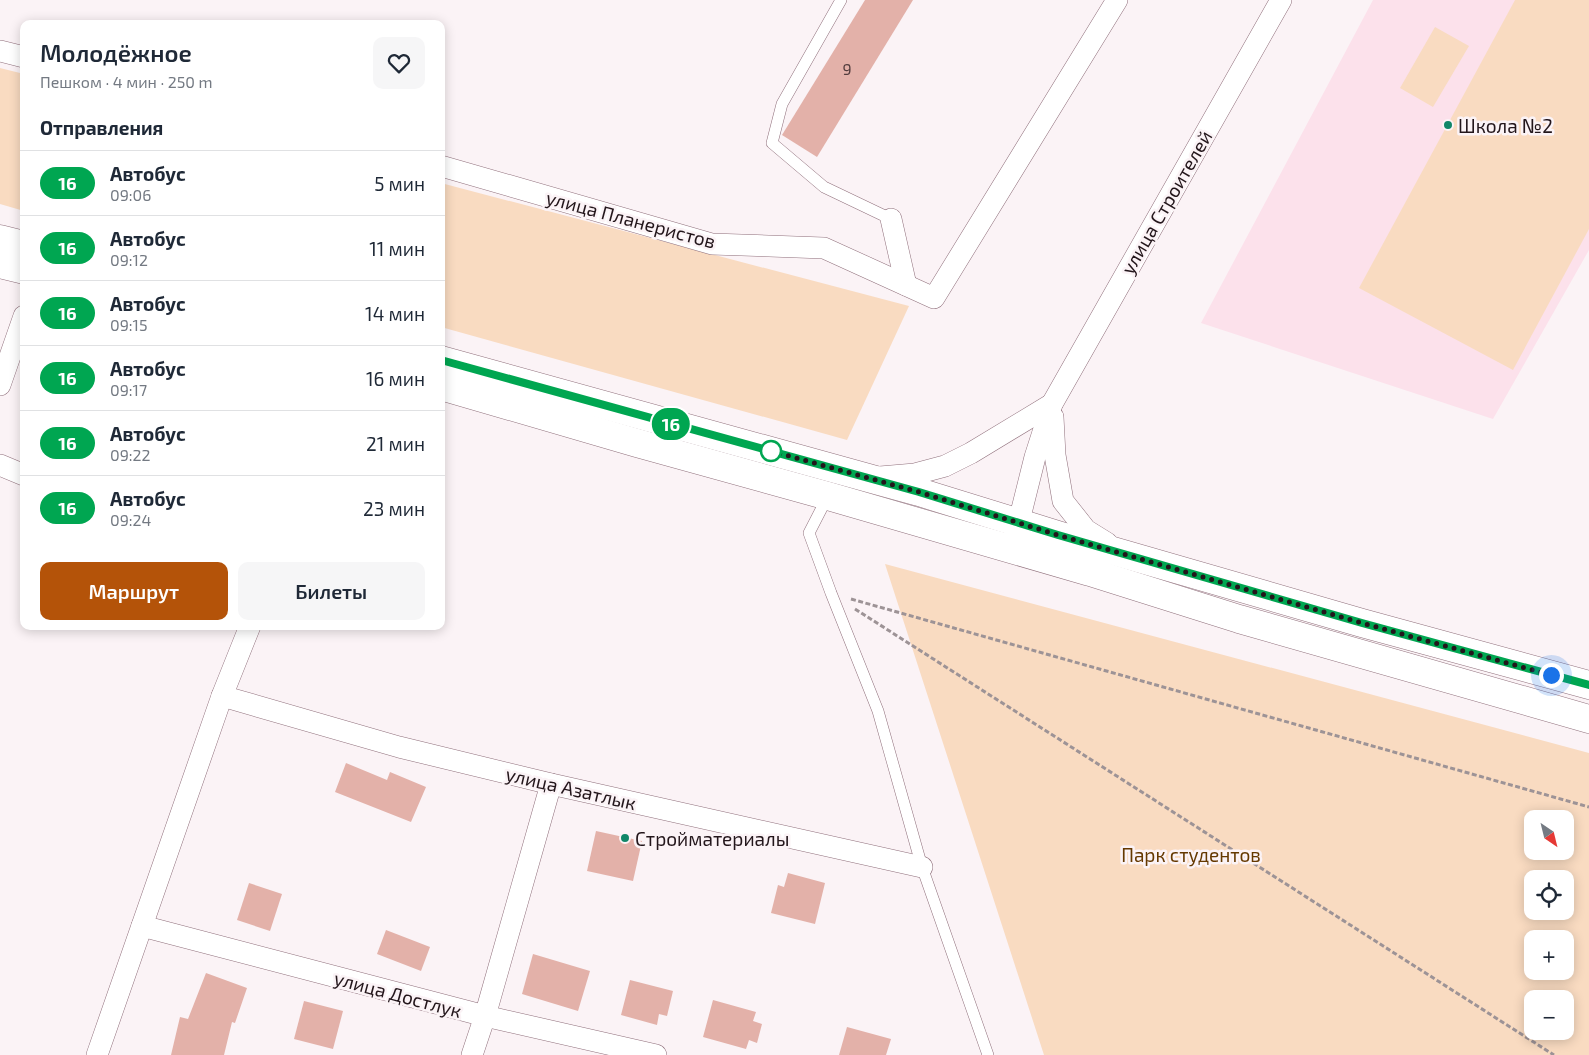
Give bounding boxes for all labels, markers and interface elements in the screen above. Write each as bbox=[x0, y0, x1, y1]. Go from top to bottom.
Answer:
button: heart bbox=[373, 37, 425, 89]
text: Молодёжное bbox=[40, 38, 192, 67]
house number: 9 bbox=[842, 59, 852, 78]
text: Пешком · 4 мин · 250 m bbox=[40, 72, 213, 91]
place label: Школа №2 bbox=[1458, 114, 1553, 137]
text: Отправления bbox=[40, 116, 163, 139]
marker: Школа №2 bbox=[1442, 119, 1454, 131]
street label: улица Строителей bbox=[1116, 126, 1217, 278]
text: Автобус bbox=[110, 162, 186, 185]
text: 16 bbox=[58, 172, 77, 194]
text: 5 мин bbox=[374, 172, 425, 195]
text: 09:06 bbox=[110, 185, 151, 204]
street label: улица Планеристов bbox=[543, 185, 718, 254]
text: Автобус bbox=[110, 227, 186, 250]
text: 16 bbox=[58, 237, 77, 259]
text: 11 мин bbox=[369, 237, 425, 260]
text: 09:12 bbox=[110, 250, 148, 269]
text: Автобус bbox=[110, 292, 186, 315]
text: 16 bbox=[58, 302, 77, 324]
text: 14 мин bbox=[365, 302, 425, 325]
text: 09:15 bbox=[110, 315, 148, 334]
text: Автобус bbox=[110, 357, 186, 380]
text: 16 bbox=[58, 367, 77, 389]
text: 16 мин bbox=[366, 367, 425, 390]
text: 09:17 bbox=[110, 380, 147, 399]
line badge: 16 bbox=[648, 408, 694, 440]
text: 16 bbox=[662, 413, 680, 435]
text: Автобус bbox=[110, 422, 186, 445]
text: 16 bbox=[58, 432, 77, 454]
text: 21 мин bbox=[366, 432, 425, 455]
unlabelled marker bbox=[760, 440, 782, 462]
text: 09:22 bbox=[110, 445, 151, 464]
text: Автобус bbox=[110, 487, 186, 510]
text: 16 bbox=[58, 497, 77, 519]
text: 23 мин bbox=[363, 497, 425, 520]
text: 09:24 bbox=[110, 510, 151, 529]
button: Маршрут bbox=[40, 562, 228, 620]
button: Билеты bbox=[238, 562, 425, 620]
your location bbox=[1539, 663, 1564, 688]
street label: улица Азатлык bbox=[503, 762, 638, 815]
north arrow bbox=[1524, 810, 1574, 860]
map controls bbox=[1524, 810, 1574, 1040]
place label: Стройматериалы bbox=[635, 827, 789, 850]
marker: Стройматериалы bbox=[619, 832, 631, 844]
park label: Парк студентов bbox=[1121, 843, 1261, 867]
button: locate bbox=[1524, 870, 1574, 920]
button: + bbox=[1524, 930, 1574, 980]
street label: улица Достлук bbox=[332, 966, 464, 1023]
button: − bbox=[1524, 990, 1574, 1040]

